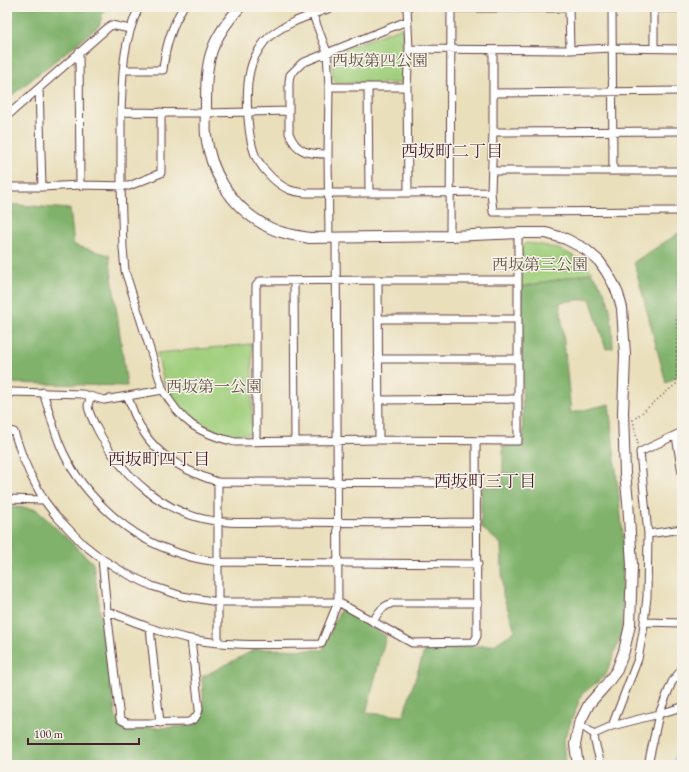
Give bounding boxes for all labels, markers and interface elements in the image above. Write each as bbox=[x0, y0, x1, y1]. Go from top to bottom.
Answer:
park label: 西坂第四公園 bbox=[332, 50, 428, 71]
district label: 西坂町二丁目 bbox=[401, 140, 503, 162]
park label: 西坂第三公園 bbox=[492, 254, 588, 275]
park label: 西坂第一公園 bbox=[166, 376, 262, 397]
district label: 西坂町四丁目 bbox=[108, 448, 210, 470]
district label: 西坂町三丁目 bbox=[434, 470, 536, 492]
scale bar bbox=[28, 720, 139, 746]
text: 100 m bbox=[34, 726, 64, 742]

